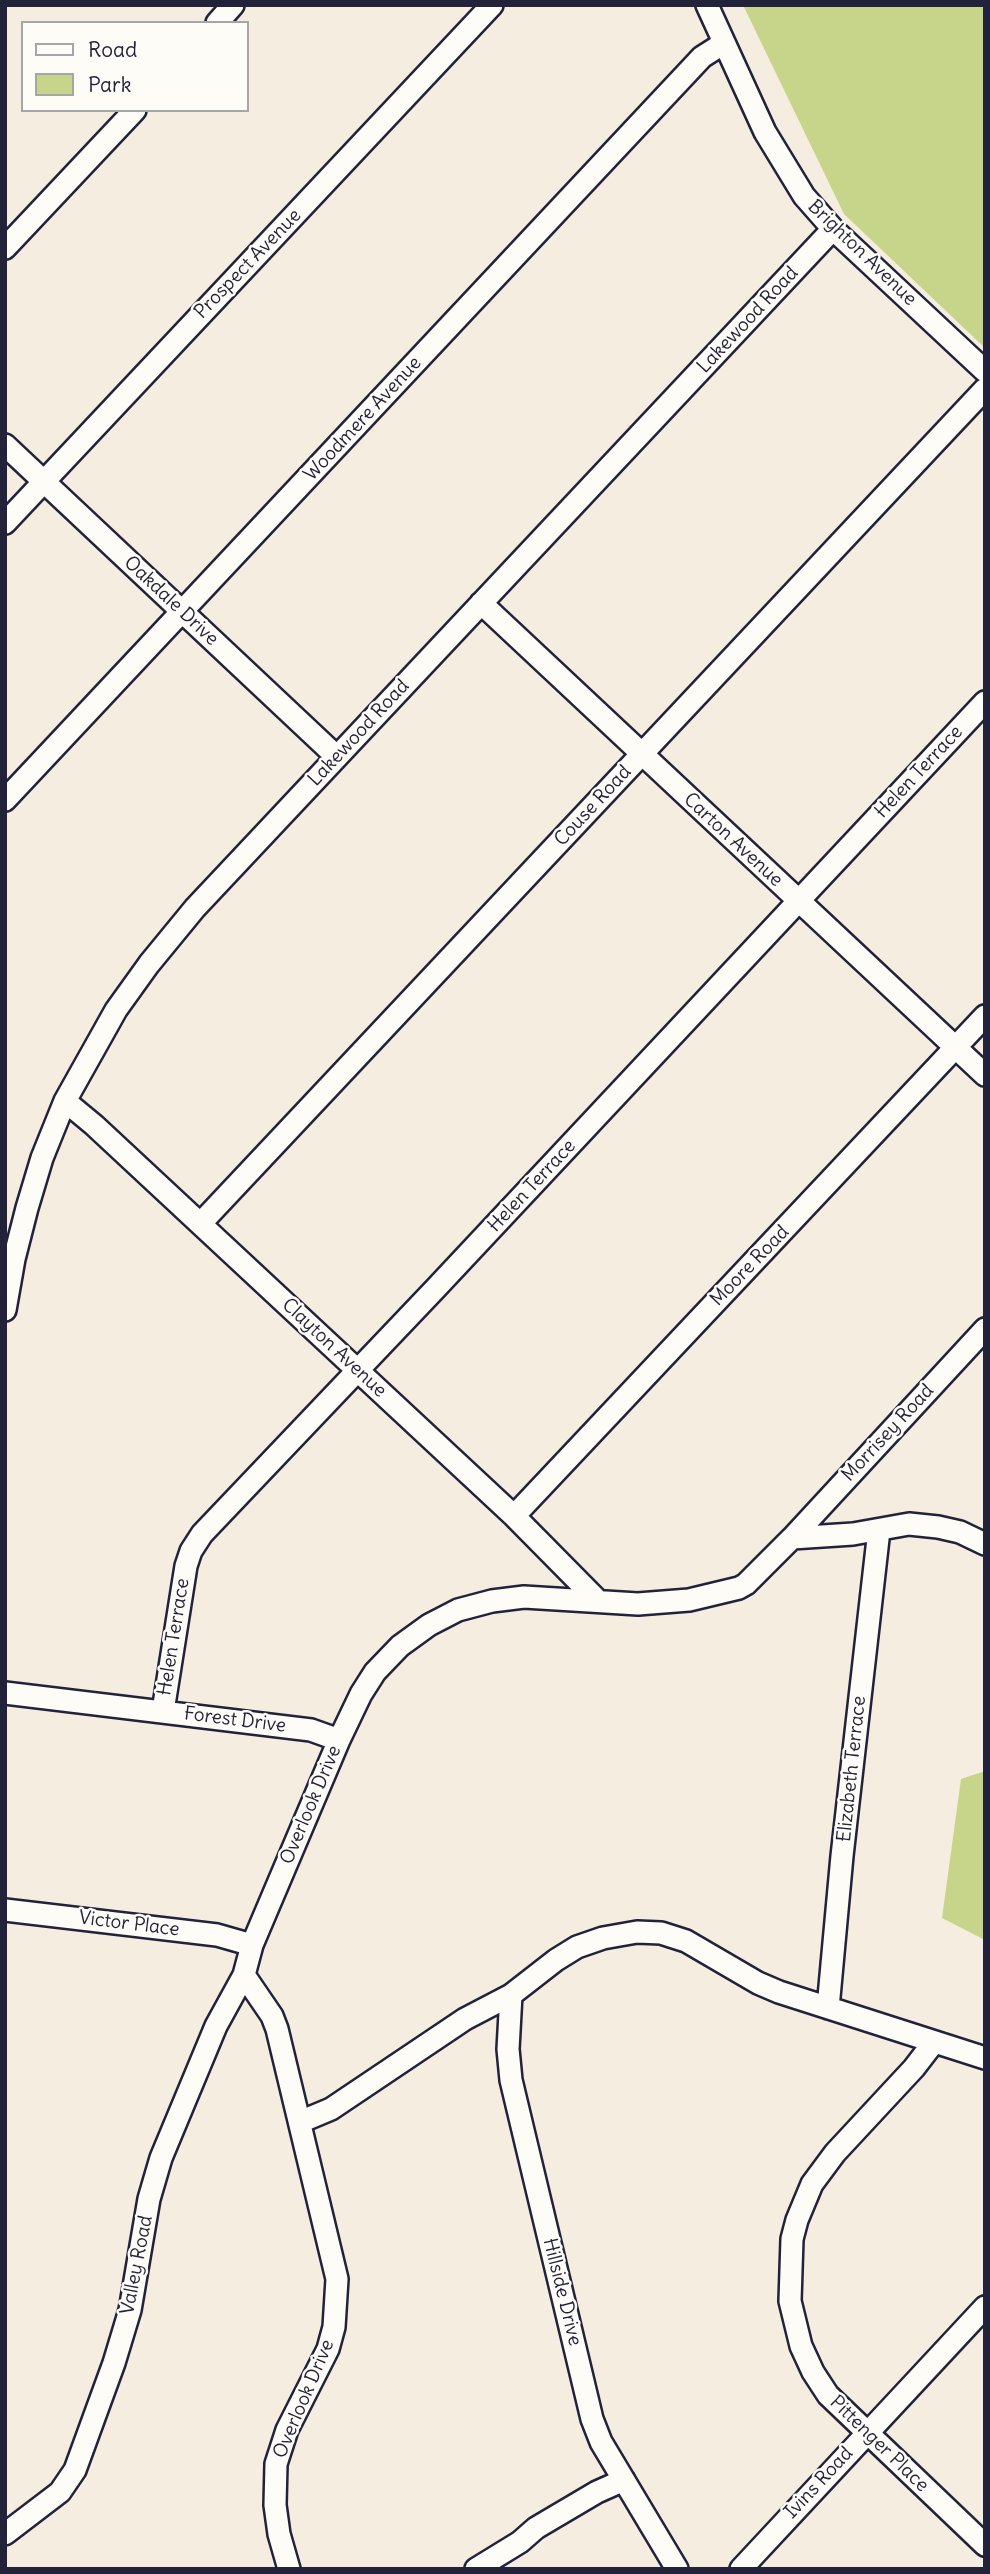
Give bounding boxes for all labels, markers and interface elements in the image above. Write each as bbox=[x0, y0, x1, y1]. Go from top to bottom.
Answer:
legend bbox=[21, 21, 248, 112]
text: Road bbox=[88, 36, 137, 63]
text: Park bbox=[88, 71, 131, 98]
street label: Brighton Avenue bbox=[803, 195, 921, 311]
street label: Prospect Avenue bbox=[190, 204, 306, 324]
street label: Lakewood Road bbox=[693, 262, 803, 378]
street label: Woodmere Avenue bbox=[300, 352, 426, 486]
street label: Oakdale Drive bbox=[119, 551, 223, 651]
street label: Lakewood Road bbox=[304, 675, 414, 791]
street label: Helen Terrace bbox=[870, 721, 968, 823]
street label: Couse Road bbox=[550, 761, 636, 851]
street label: Carton Avenue bbox=[679, 788, 787, 892]
street label: Helen Terrace bbox=[483, 1135, 581, 1237]
street label: Moore Road bbox=[706, 1221, 794, 1311]
street label: Clayton Avenue bbox=[277, 1294, 391, 1402]
street label: Morrisey Road bbox=[837, 1380, 939, 1486]
street label: Helen Terrace bbox=[153, 1577, 195, 1697]
street label: Elizabeth Terrace bbox=[833, 1695, 871, 1843]
street label: Forest Drive bbox=[183, 1702, 287, 1738]
street label: Overlook Drive bbox=[276, 1742, 346, 1868]
street label: Victor Place bbox=[77, 1907, 181, 1941]
street label: Valley Road bbox=[116, 2213, 158, 2317]
street label: Hillside Drive bbox=[538, 2236, 586, 2348]
street label: Overlook Drive bbox=[269, 2336, 339, 2462]
street label: Pittenger Place bbox=[825, 2391, 933, 2497]
street label: Ivins Road bbox=[780, 2442, 858, 2524]

